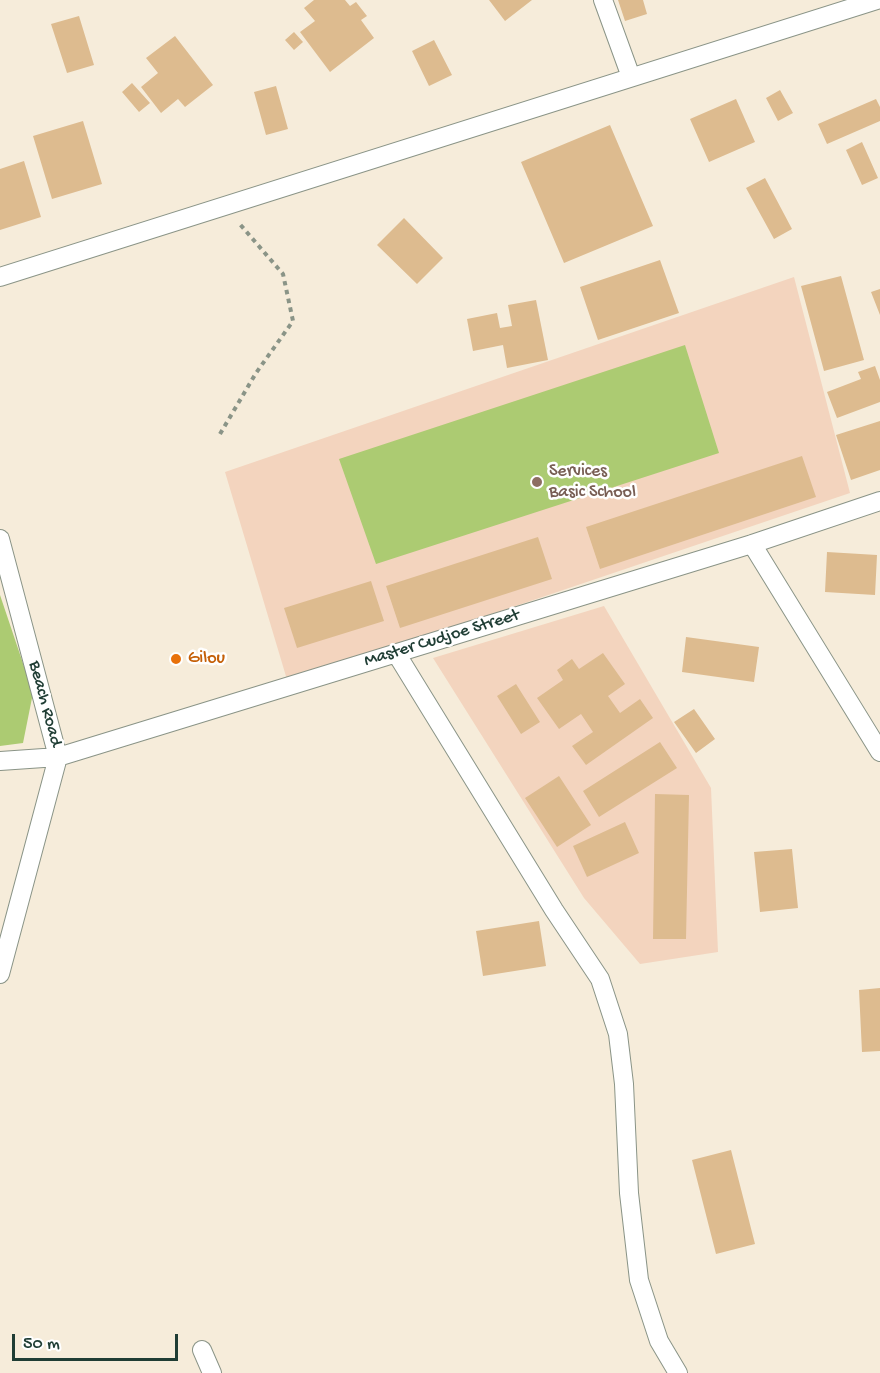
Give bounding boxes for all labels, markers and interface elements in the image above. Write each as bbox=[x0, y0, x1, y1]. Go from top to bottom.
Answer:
place label: Services Basic School bbox=[549, 461, 636, 504]
marker: Services Basic School bbox=[530, 475, 544, 489]
street label: Master Cudjoe Street bbox=[362, 605, 522, 673]
place label: Gilou bbox=[188, 648, 225, 670]
marker: Gilou bbox=[169, 652, 183, 666]
street label: Beach Road bbox=[22, 659, 66, 749]
scale bar bbox=[15, 1322, 182, 1360]
text: 50 m bbox=[23, 1334, 60, 1355]

